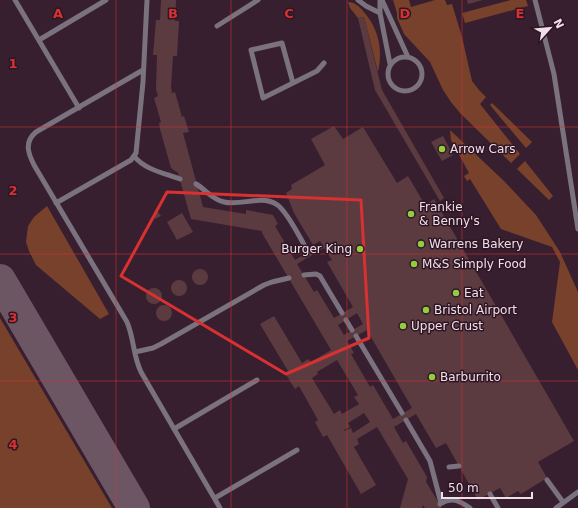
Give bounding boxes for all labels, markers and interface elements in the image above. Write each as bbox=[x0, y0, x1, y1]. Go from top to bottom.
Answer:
text: A bbox=[53, 6, 63, 21]
text: B bbox=[168, 6, 178, 21]
text: C bbox=[284, 6, 294, 21]
text: D bbox=[400, 6, 411, 21]
text: E bbox=[516, 6, 524, 21]
north arrow bbox=[530, 8, 570, 48]
text: N bbox=[551, 17, 566, 31]
text: 1 bbox=[8, 56, 18, 71]
place label: Arrow Cars bbox=[450, 142, 516, 156]
marker: Arrow Cars bbox=[437, 144, 447, 154]
text: 2 bbox=[8, 183, 18, 198]
place label: Frankie & Benny's bbox=[419, 200, 480, 228]
marker: Frankie & Benny's bbox=[406, 209, 416, 219]
place label: Warrens Bakery bbox=[429, 237, 523, 251]
marker: Warrens Bakery bbox=[416, 239, 426, 249]
place label: Burger King bbox=[281, 242, 352, 256]
marker: Burger King bbox=[355, 244, 365, 254]
place label: M&S Simply Food bbox=[422, 257, 526, 271]
marker: M&S Simply Food bbox=[409, 259, 419, 269]
place label: Eat bbox=[464, 286, 484, 300]
marker: Eat bbox=[451, 288, 461, 298]
place label: Bristol Airport bbox=[434, 303, 517, 317]
marker: Bristol Airport bbox=[421, 305, 431, 315]
text: 3 bbox=[8, 310, 18, 325]
place label: Upper Crust bbox=[411, 319, 483, 333]
marker: Upper Crust bbox=[398, 321, 408, 331]
place label: Barburrito bbox=[440, 370, 501, 384]
marker: Barburrito bbox=[427, 372, 437, 382]
text: 4 bbox=[8, 437, 18, 452]
scale bar bbox=[442, 474, 532, 500]
text: 50 m bbox=[448, 481, 479, 495]

